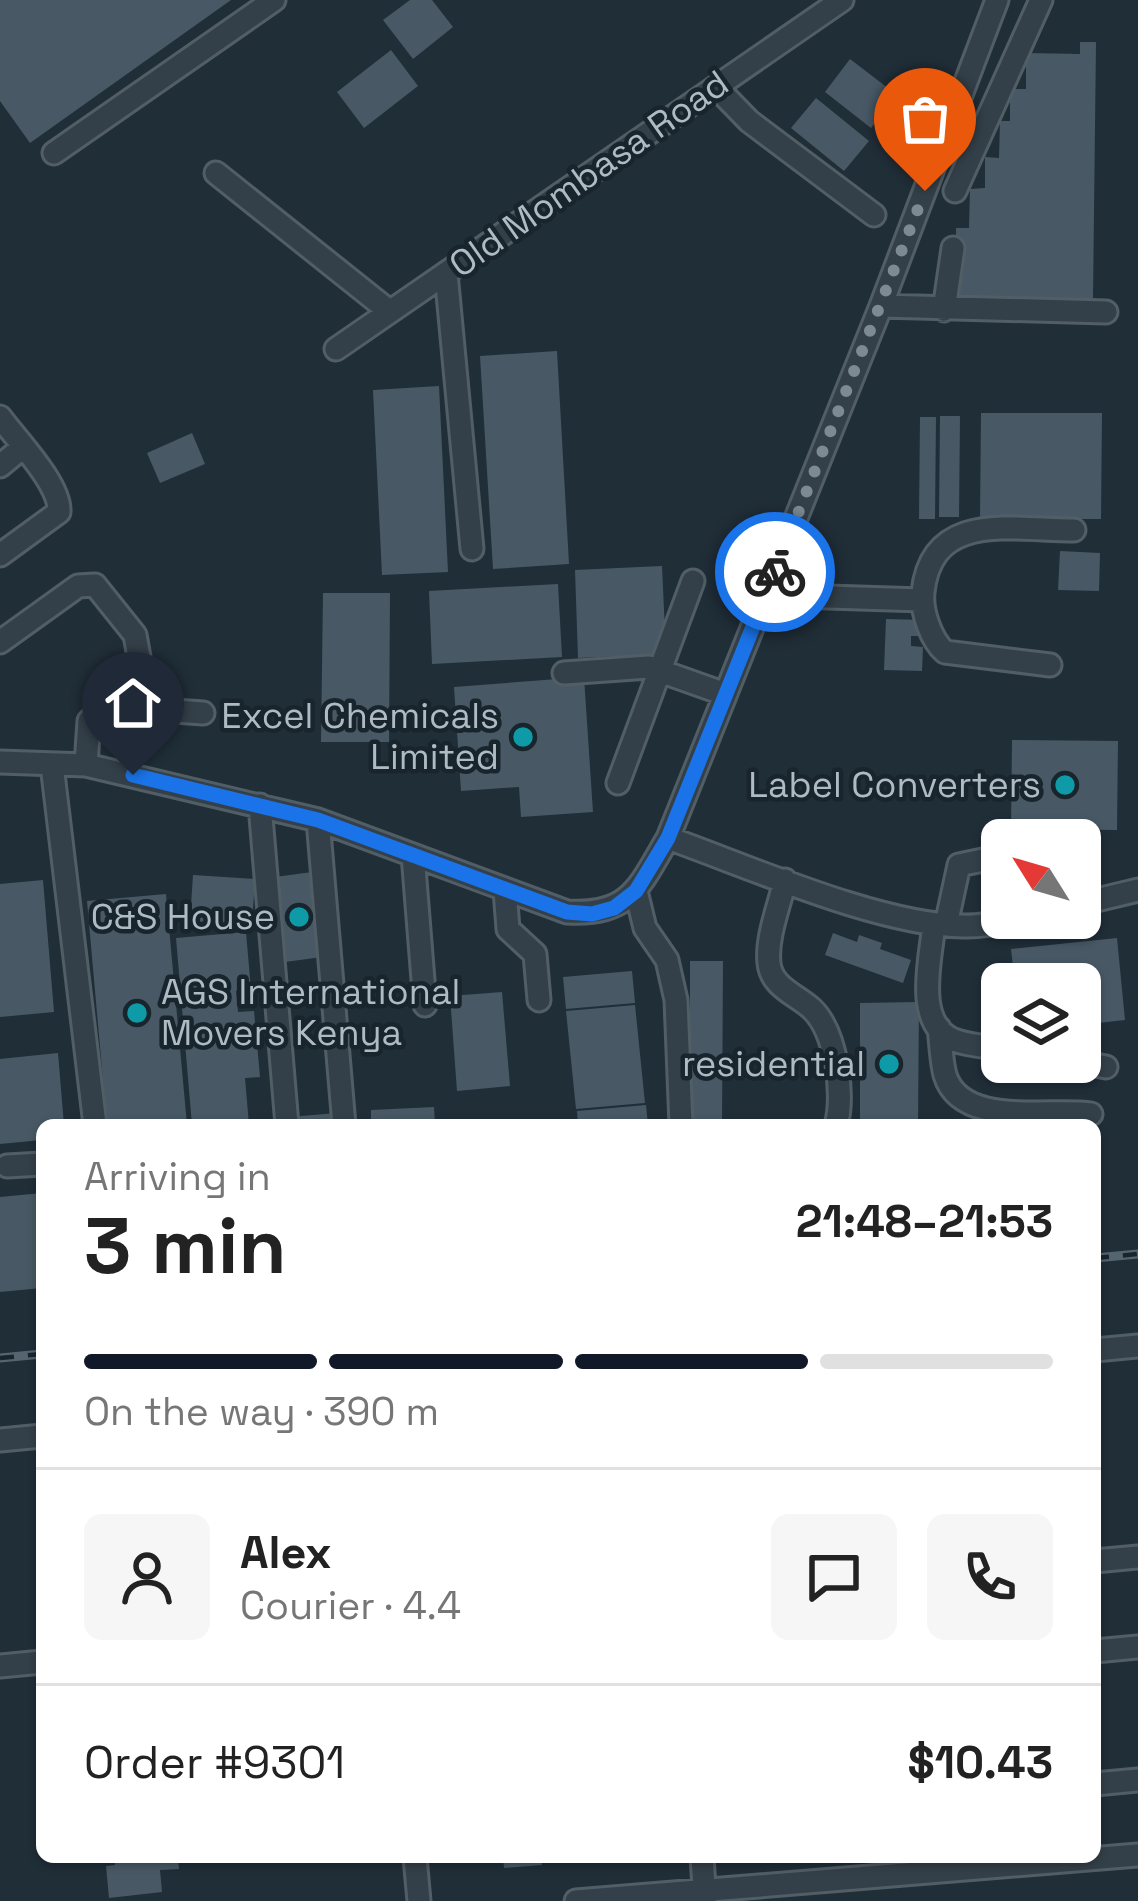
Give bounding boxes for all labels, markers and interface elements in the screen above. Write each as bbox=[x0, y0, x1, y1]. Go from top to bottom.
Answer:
street label: Old Mombasa Road bbox=[440, 60, 738, 288]
pin bbox=[874, 68, 976, 191]
icon: bag bbox=[892, 86, 958, 152]
courier bbox=[715, 512, 835, 632]
icon: bike bbox=[742, 539, 808, 605]
pin bbox=[82, 652, 184, 775]
icon: home bbox=[100, 670, 166, 736]
place label: Excel Chemicals Limited bbox=[221, 693, 499, 780]
marker: Excel Chemicals Limited bbox=[510, 724, 536, 750]
place label: Label Converters bbox=[748, 762, 1041, 808]
marker: Label Converters bbox=[1052, 772, 1078, 798]
north arrow bbox=[981, 819, 1101, 939]
map controls bbox=[981, 819, 1101, 1083]
place label: C&S House bbox=[91, 894, 275, 940]
marker: C&S House bbox=[286, 904, 312, 930]
button: layers bbox=[981, 963, 1101, 1083]
place label: AGS International Movers Kenya bbox=[161, 969, 460, 1056]
marker: AGS International Movers Kenya bbox=[124, 1000, 150, 1026]
place label: residential bbox=[682, 1041, 865, 1087]
marker: residential bbox=[876, 1051, 902, 1077]
text: Arriving in bbox=[84, 1152, 271, 1201]
text: 21:48–21:53 bbox=[796, 1193, 1053, 1250]
text: 3 min bbox=[84, 1196, 287, 1296]
text: On the way · 390 m bbox=[84, 1387, 439, 1436]
button: person bbox=[84, 1514, 210, 1640]
button: chat bbox=[771, 1514, 897, 1640]
button: phone bbox=[927, 1514, 1053, 1640]
text: Alex bbox=[240, 1524, 332, 1581]
text: Courier · 4.4 bbox=[240, 1581, 461, 1630]
text: Order #9301 bbox=[84, 1734, 345, 1791]
text: $10.43 bbox=[907, 1734, 1053, 1791]

